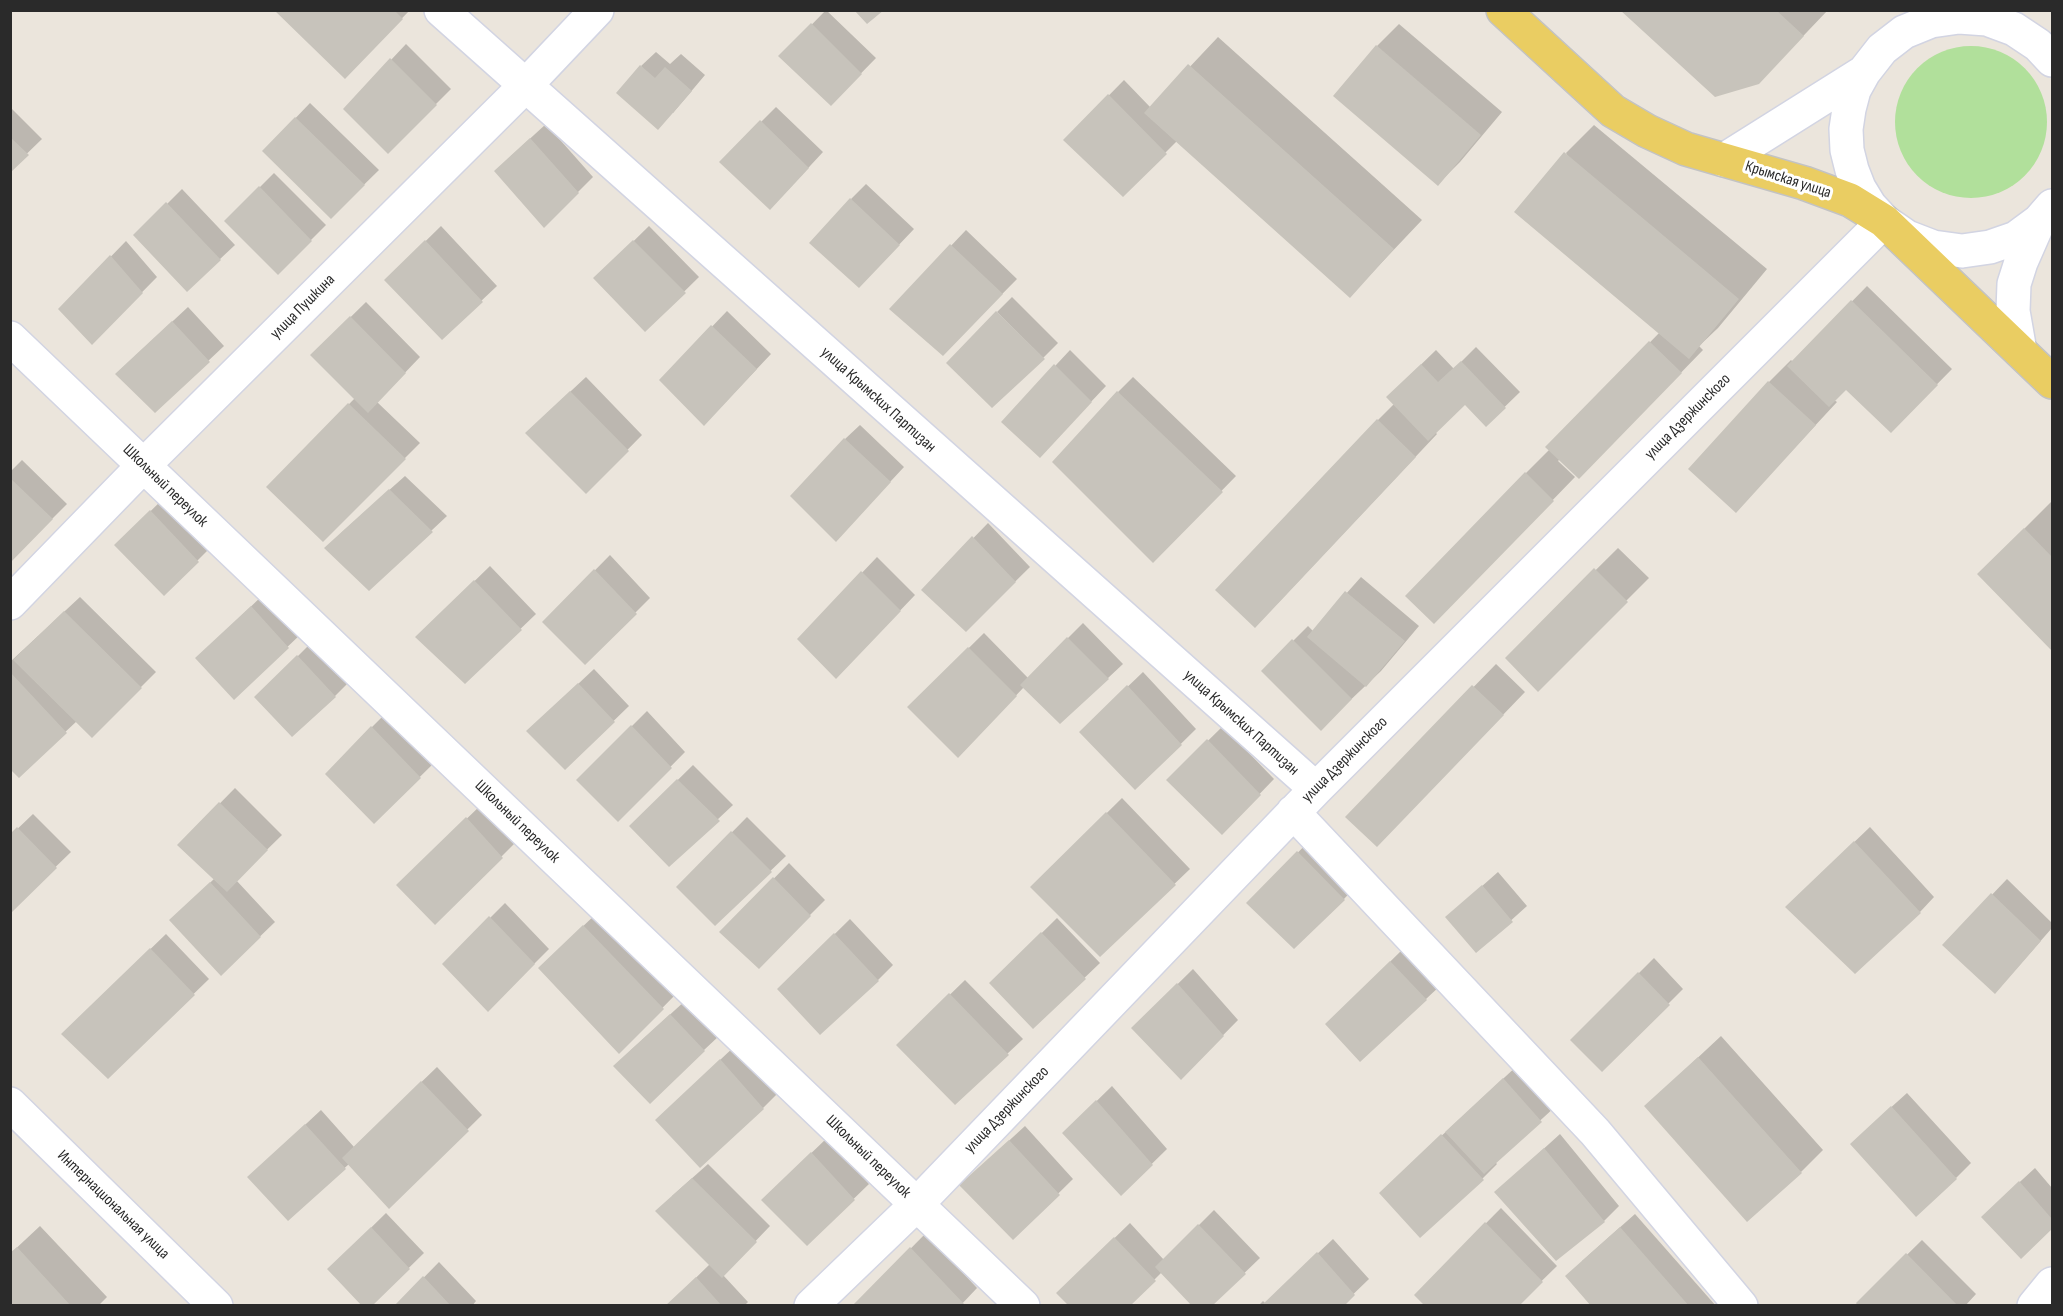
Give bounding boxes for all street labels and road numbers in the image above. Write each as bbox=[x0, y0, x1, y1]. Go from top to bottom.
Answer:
street label: Крымская улица bbox=[1743, 157, 1833, 203]
street label: улица Пушкина bbox=[267, 271, 339, 343]
street label: улица Крымских Партизан bbox=[816, 343, 940, 457]
street label: улица Дзержинского bbox=[1641, 370, 1735, 464]
street label: Школьный переулок bbox=[118, 441, 212, 531]
street label: улица Крымских Партизан bbox=[1179, 666, 1303, 780]
street label: улица Дзержинского bbox=[1298, 713, 1392, 807]
street label: Школьный переулок bbox=[470, 777, 564, 867]
street label: улица Дзержинского bbox=[961, 1062, 1053, 1158]
street label: Школьный переулок bbox=[821, 1112, 915, 1202]
street label: Интернациональная улица bbox=[53, 1146, 173, 1264]

